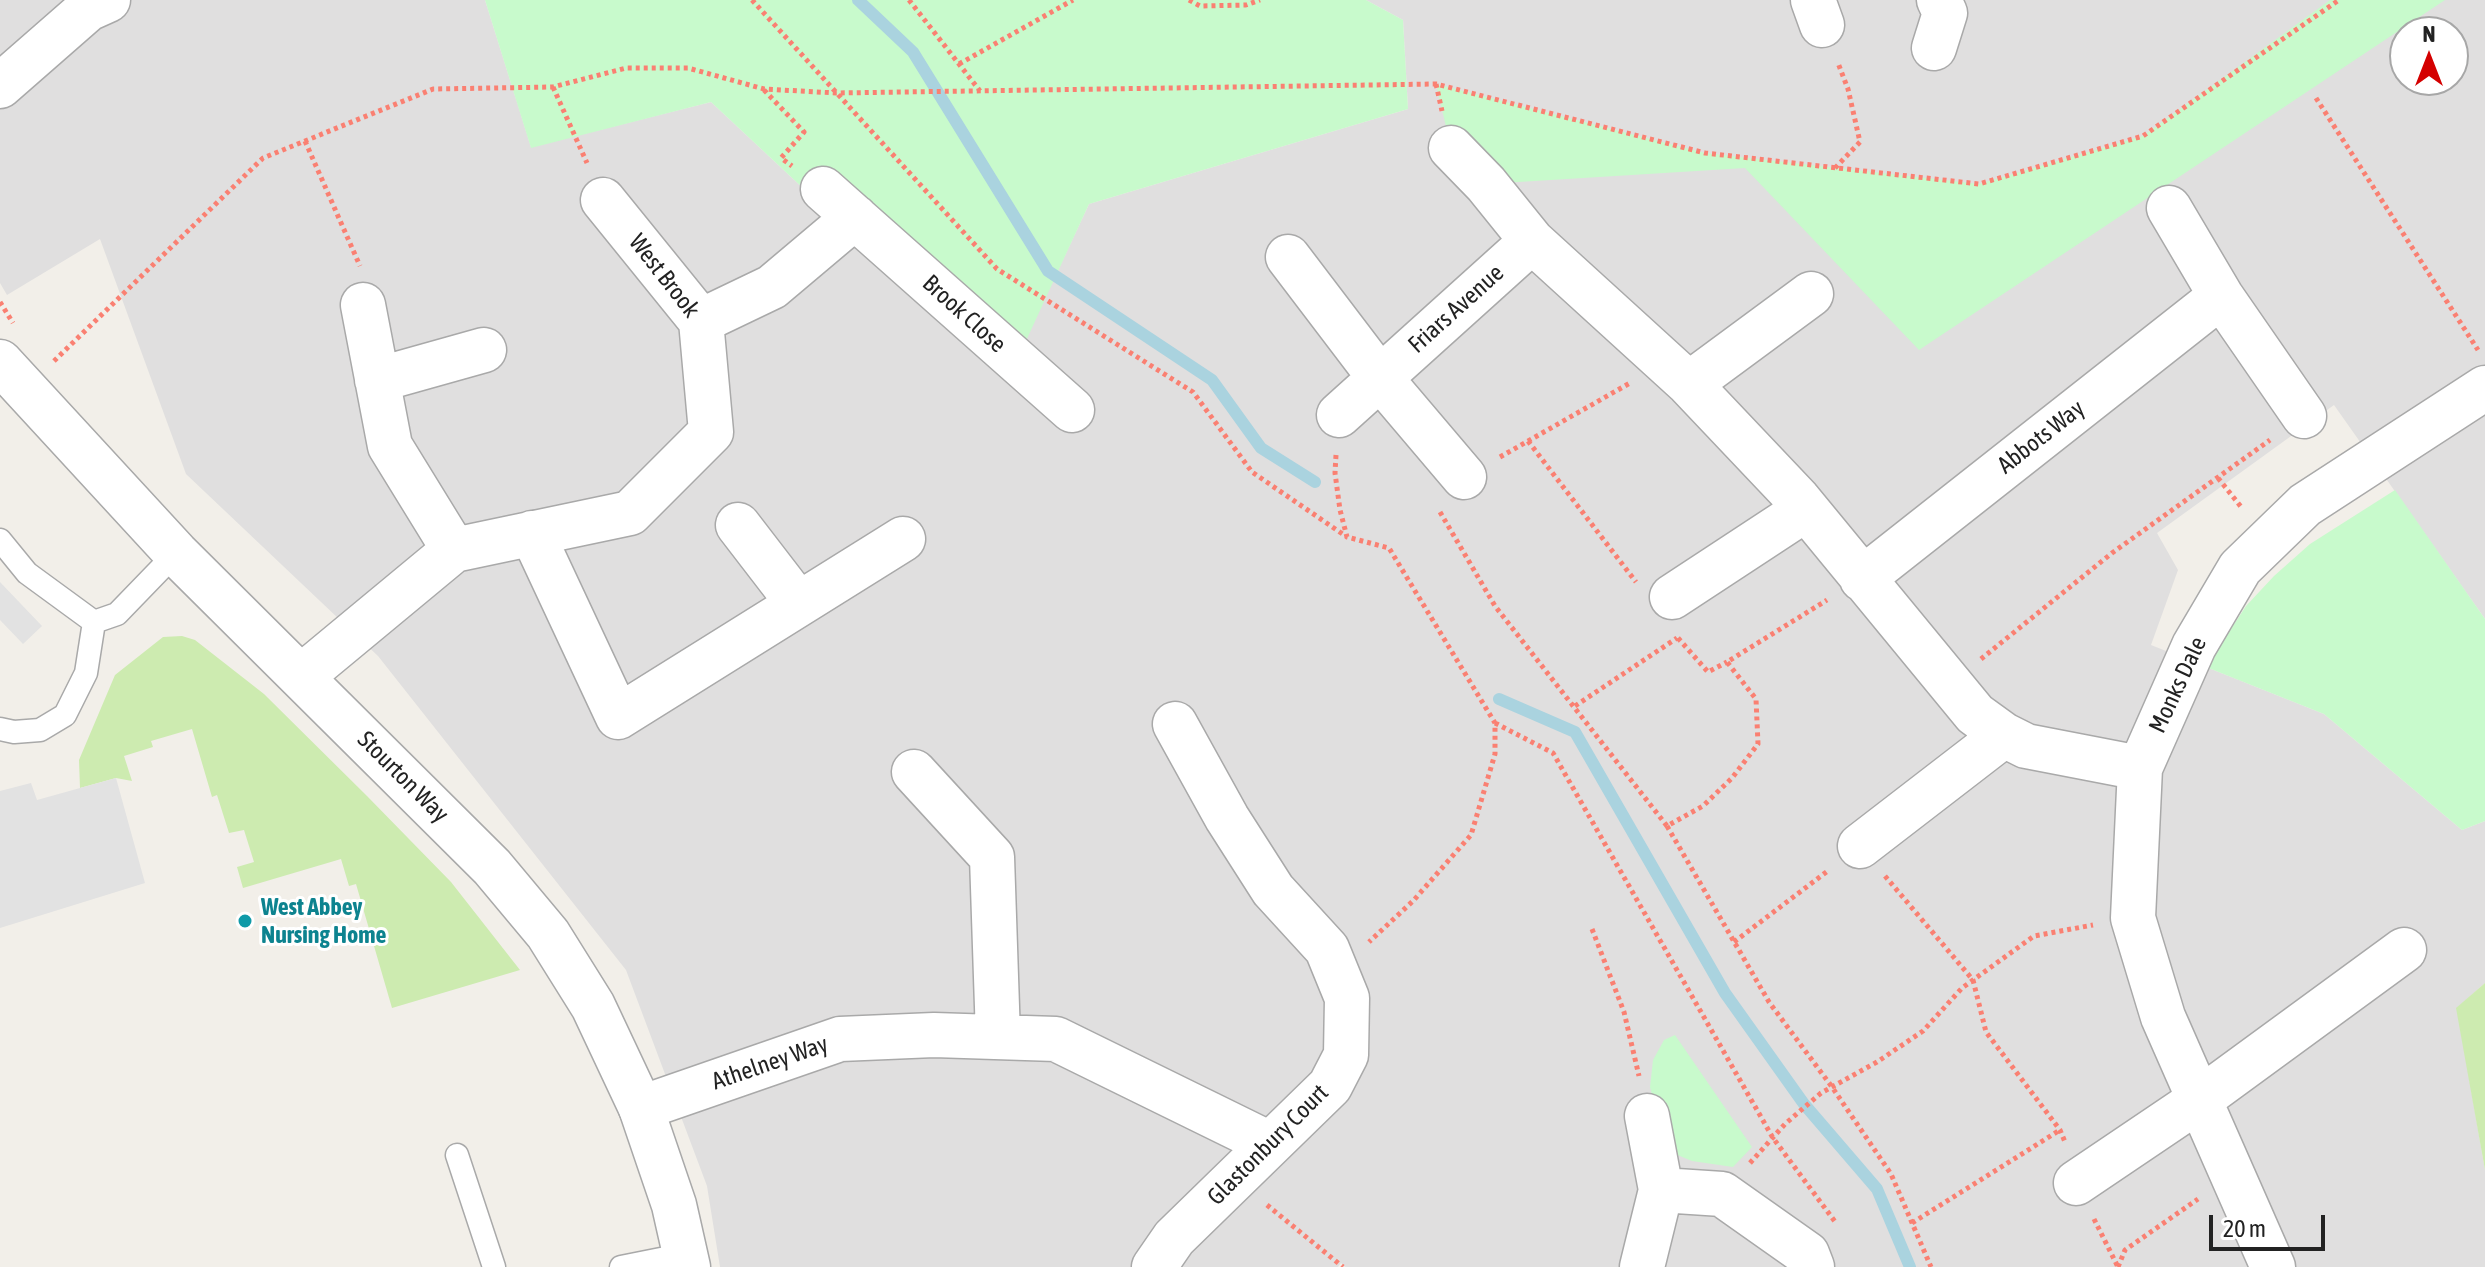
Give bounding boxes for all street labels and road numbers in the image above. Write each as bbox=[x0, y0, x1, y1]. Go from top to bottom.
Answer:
street label: West Brook bbox=[623, 229, 705, 323]
street label: Friars Avenue bbox=[1402, 259, 1510, 359]
street label: Brook Close bbox=[916, 269, 1012, 359]
street label: Abbots Way bbox=[1992, 394, 2090, 480]
street label: Monks Dale bbox=[2143, 632, 2213, 738]
street label: Stourton Way bbox=[351, 725, 455, 829]
street label: Athelney Way bbox=[708, 1030, 832, 1096]
street label: Glastonbury Court bbox=[1202, 1079, 1334, 1211]

